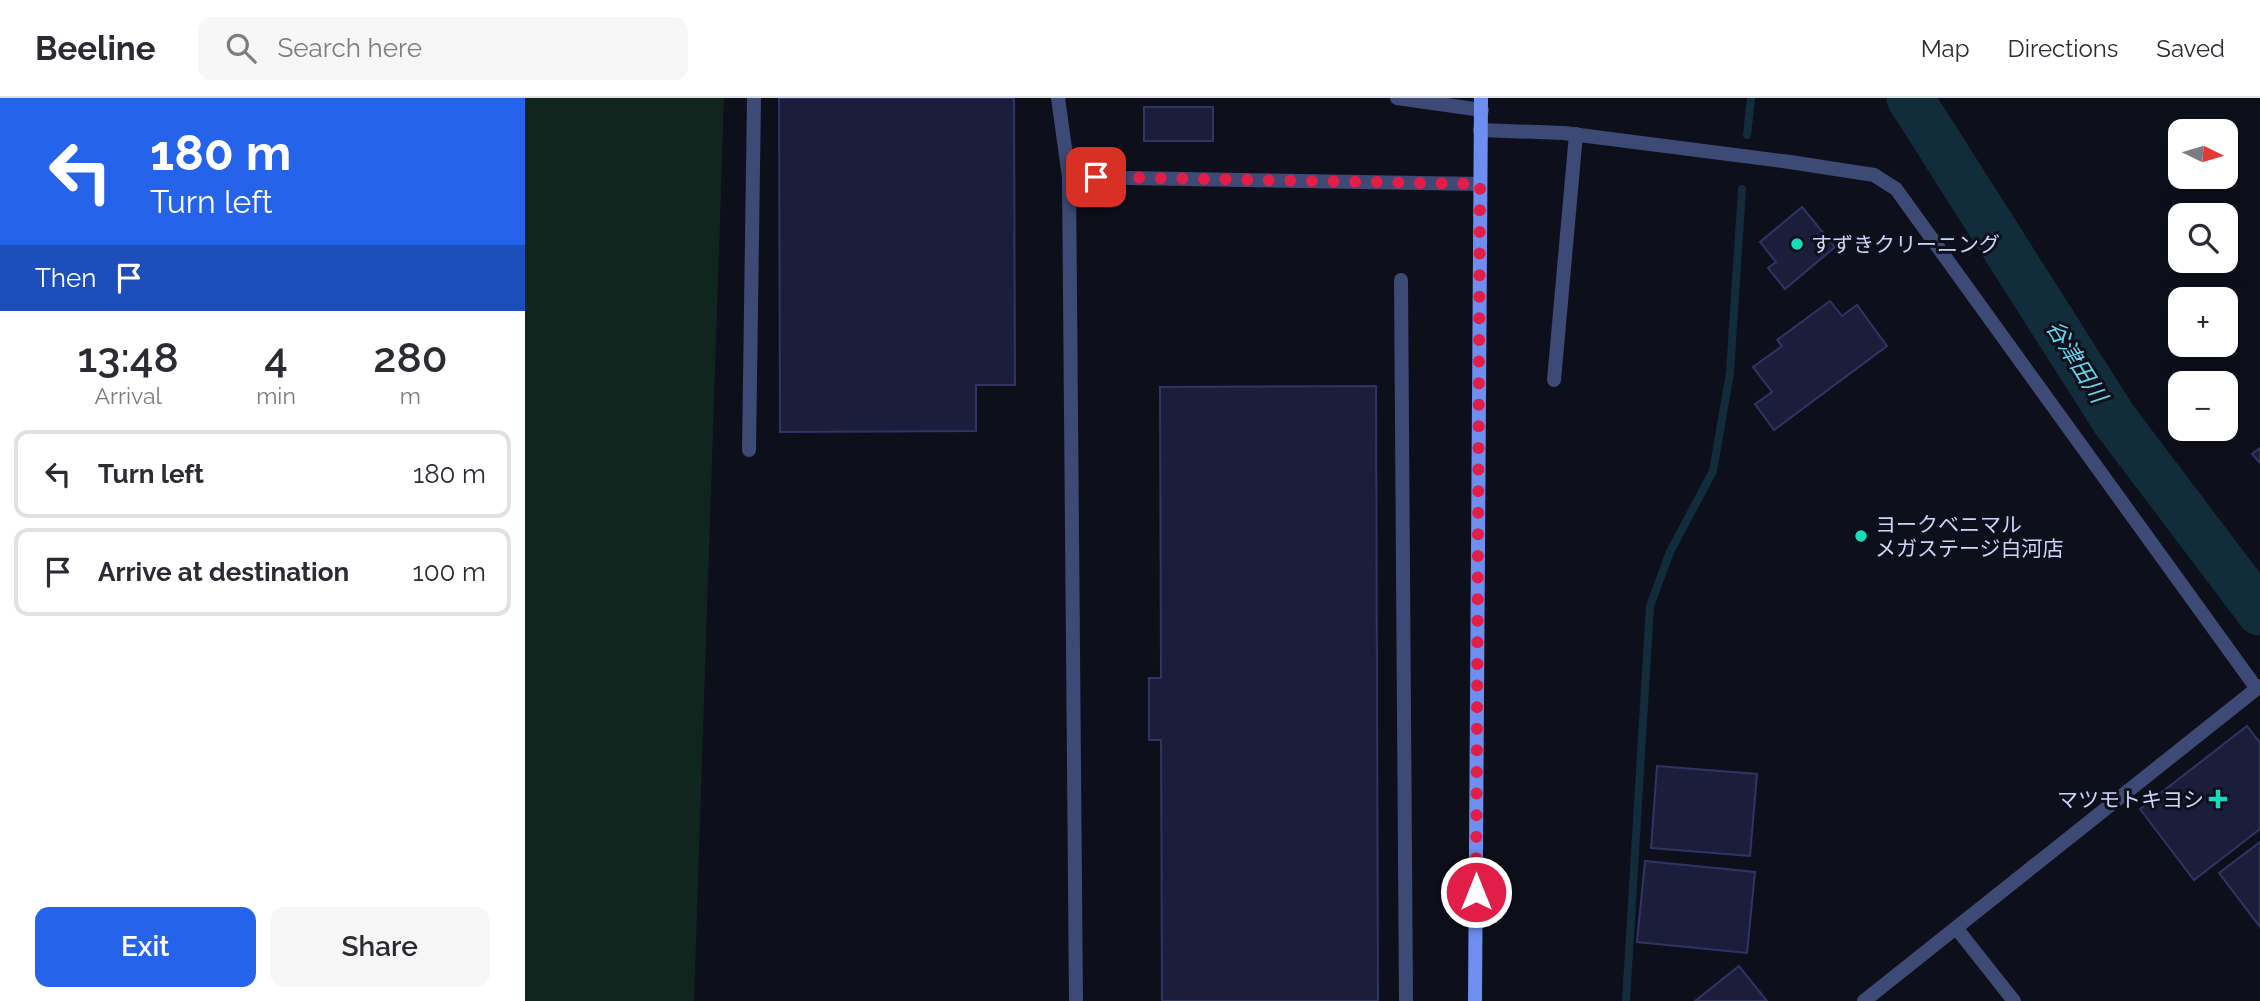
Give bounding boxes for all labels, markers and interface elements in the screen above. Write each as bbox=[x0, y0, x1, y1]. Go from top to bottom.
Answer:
search box bbox=[198, 17, 688, 80]
text: Beeline bbox=[35, 29, 156, 68]
icon: search bbox=[222, 29, 260, 67]
text: Search here bbox=[278, 33, 422, 63]
text: Map bbox=[1921, 34, 1970, 63]
text: Directions bbox=[2008, 34, 2118, 63]
text: Saved bbox=[2156, 34, 2225, 63]
north arrow bbox=[2168, 119, 2238, 189]
map controls bbox=[2168, 119, 2238, 441]
text: 180 m bbox=[150, 124, 291, 181]
icon: left bbox=[35, 126, 126, 217]
pin bbox=[1066, 147, 1126, 207]
icon: arrive bbox=[1077, 158, 1115, 196]
text: Turn left bbox=[150, 183, 272, 220]
button: search bbox=[2168, 203, 2238, 273]
place label: すずきクリーニング bbox=[1811, 232, 2000, 257]
marker: すずきクリーニング bbox=[1789, 236, 1805, 252]
icon: arrive bbox=[110, 259, 148, 297]
text: Then bbox=[35, 263, 96, 293]
button: + bbox=[2168, 287, 2238, 357]
water label: 谷津田川 bbox=[2041, 315, 2114, 410]
text: 13:48 bbox=[78, 333, 179, 382]
text: 4 bbox=[264, 333, 288, 382]
text: 280 bbox=[373, 333, 447, 382]
button: − bbox=[2168, 371, 2238, 441]
text: Arrival bbox=[94, 382, 162, 409]
text: min bbox=[256, 382, 296, 409]
text: m bbox=[400, 382, 421, 409]
icon: left bbox=[39, 455, 77, 493]
text: Turn left bbox=[98, 459, 204, 489]
text: 180 m bbox=[413, 459, 486, 489]
place label: ヨークベニマル メガステージ白河店 bbox=[1875, 512, 2064, 561]
marker: ヨークベニマル メガステージ白河店 bbox=[1853, 528, 1869, 544]
icon: arrive bbox=[39, 553, 77, 591]
text: Arrive at destination bbox=[98, 557, 349, 587]
text: 100 m bbox=[413, 557, 486, 587]
place label: マツモトキヨシ bbox=[2057, 787, 2204, 812]
marker: マツモトキヨシ bbox=[2210, 791, 2226, 807]
position arrow bbox=[1439, 855, 1513, 929]
button: Exit bbox=[35, 907, 256, 987]
button: Share bbox=[270, 907, 490, 987]

